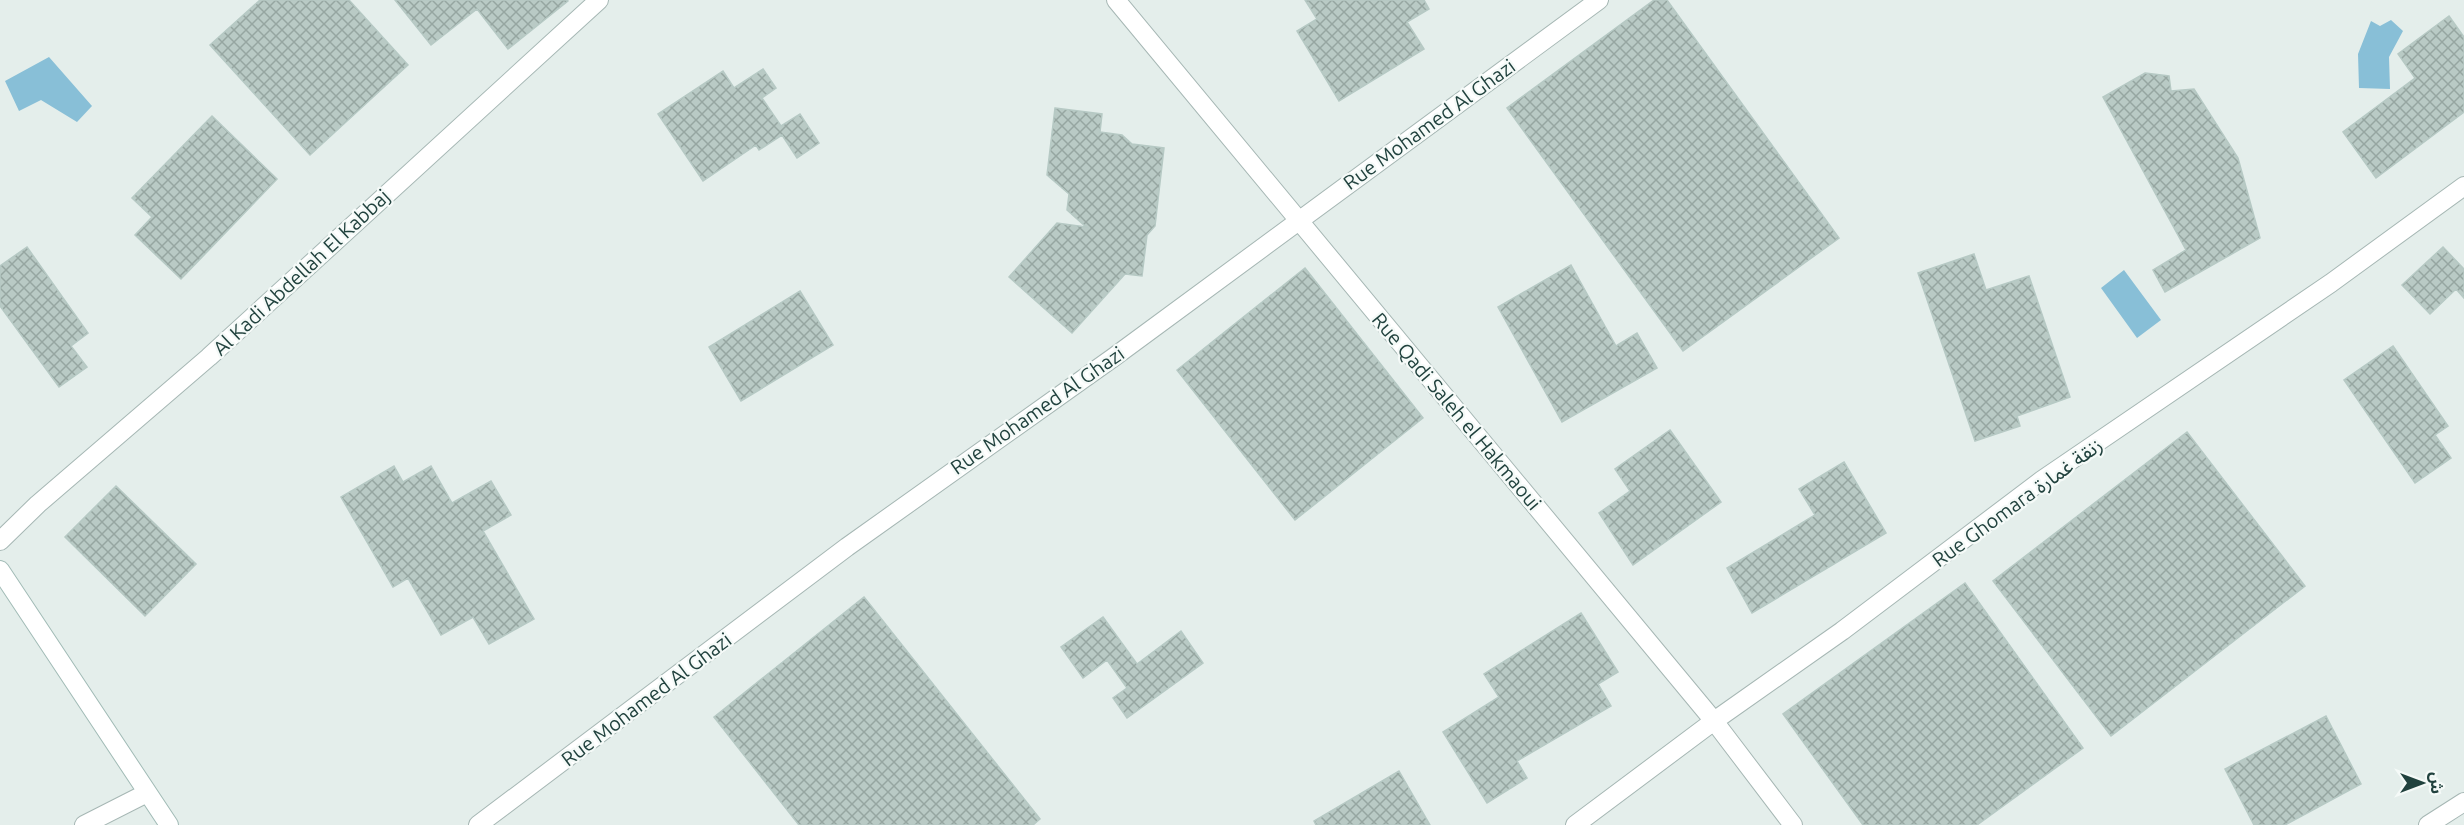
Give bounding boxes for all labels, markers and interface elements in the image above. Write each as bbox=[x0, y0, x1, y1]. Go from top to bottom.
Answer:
street label: Rue Mohamed Al Ghazi bbox=[1339, 54, 1519, 194]
street label: Al Kadi Abdellah El Kabbaj bbox=[208, 184, 394, 360]
street label: Rue Qadi Saleh el Hakmaoui bbox=[1368, 308, 1546, 514]
street label: Rue Mohamed Al Ghazi bbox=[946, 341, 1128, 479]
street label: Rue Ghomara زنقة غمارة bbox=[1928, 433, 2107, 572]
street label: Rue Mohamed Al Ghazi bbox=[557, 628, 735, 770]
north arrow bbox=[2392, 753, 2452, 813]
text: ش bbox=[2427, 772, 2446, 794]

